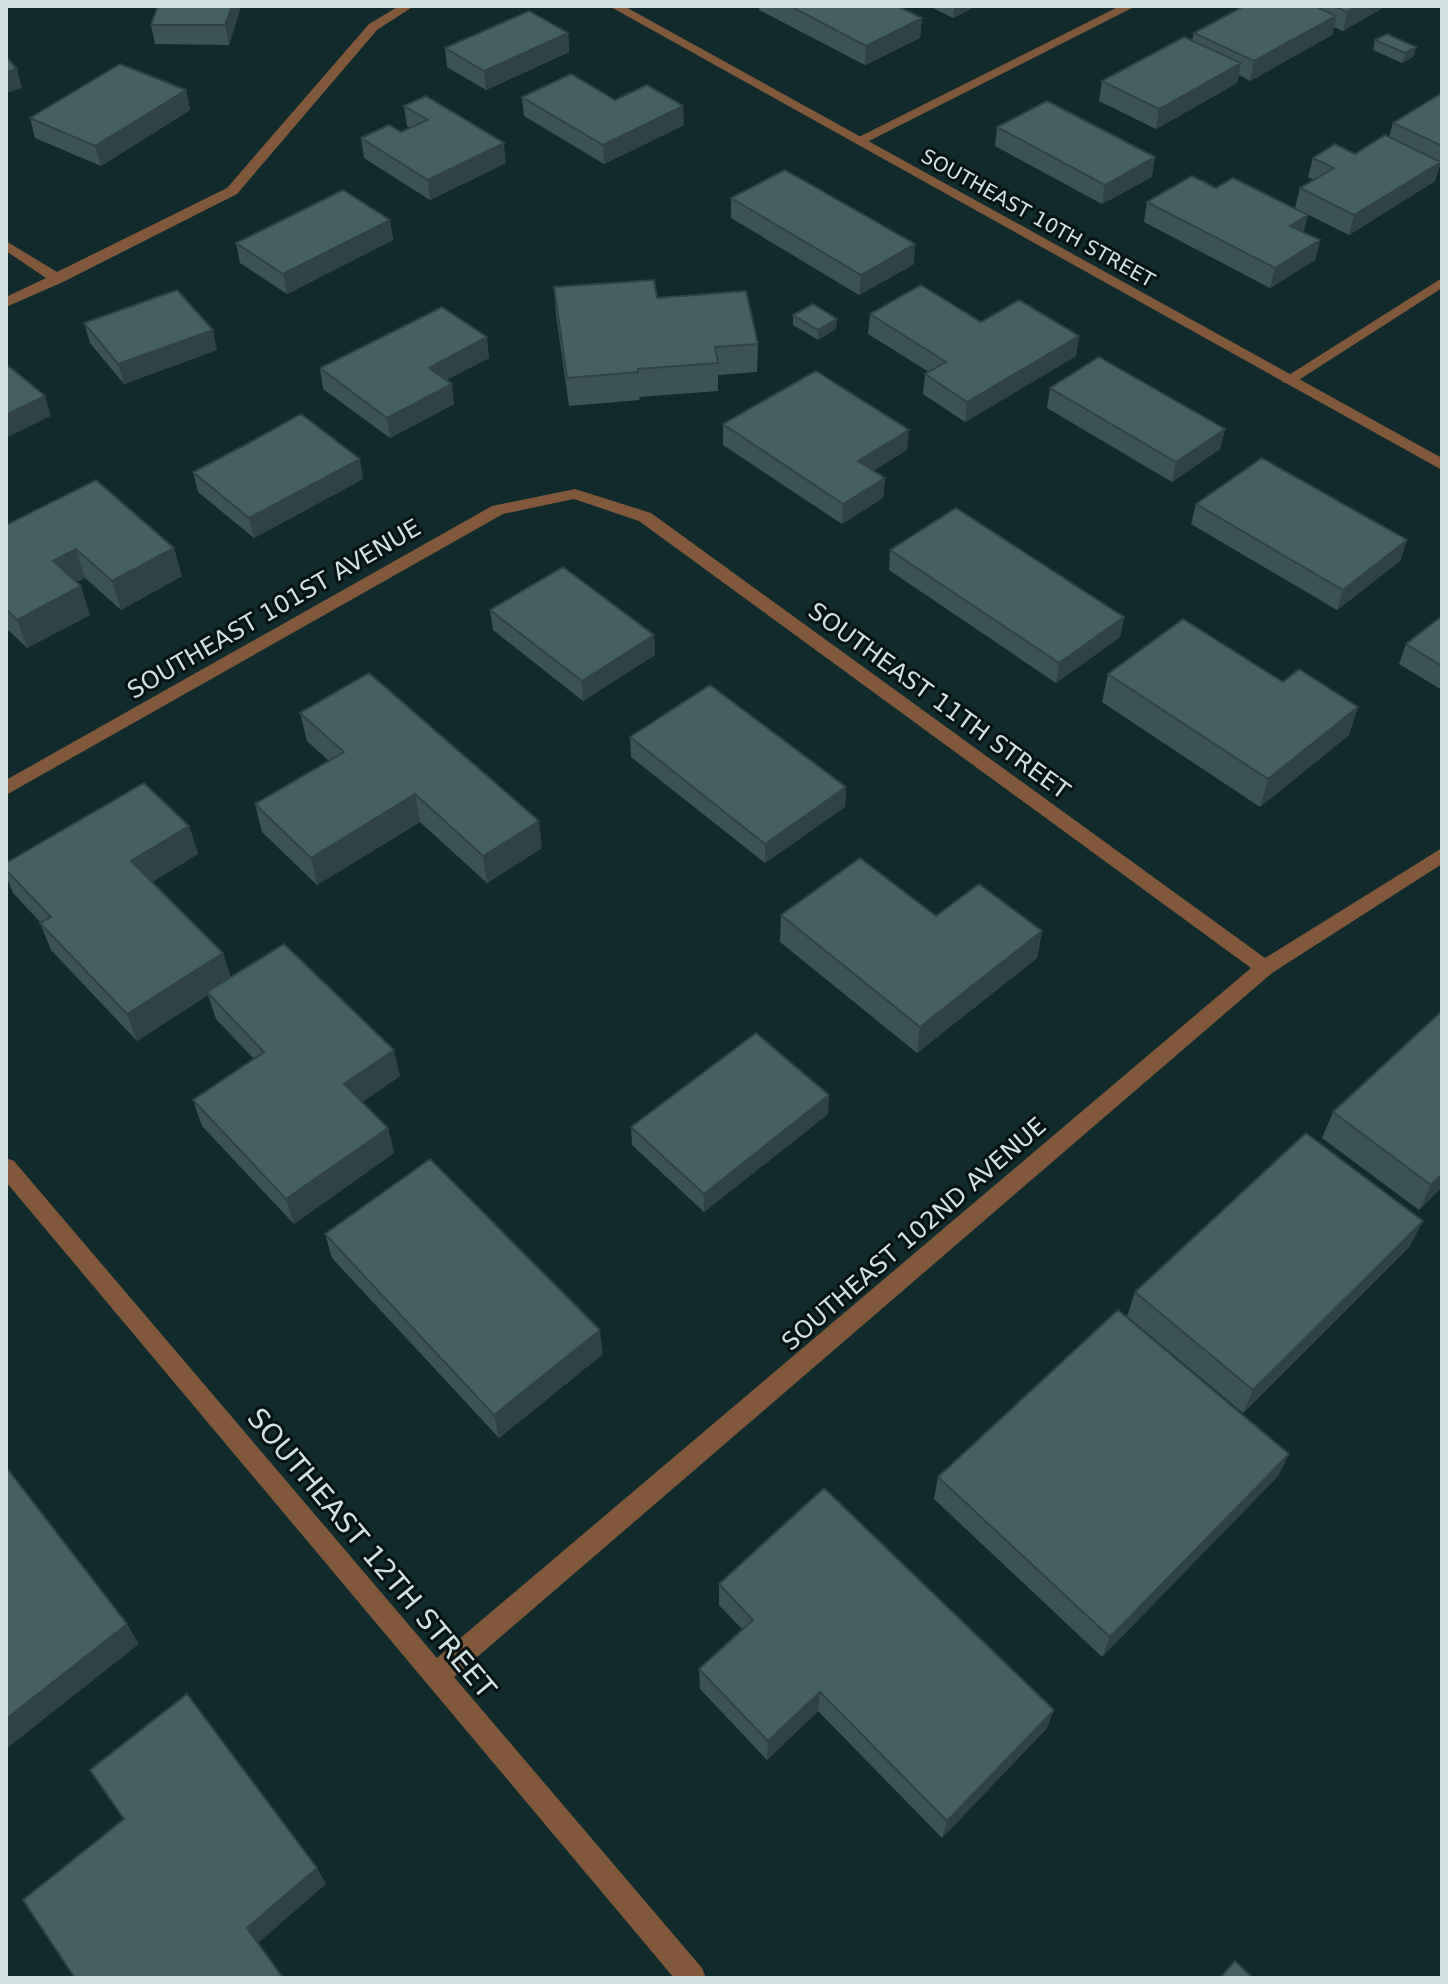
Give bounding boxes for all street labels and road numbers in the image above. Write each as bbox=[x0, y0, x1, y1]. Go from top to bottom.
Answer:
street label: SOUTHEAST 10TH STREET bbox=[917, 144, 1160, 293]
street label: SOUTHEAST 101ST AVENUE bbox=[122, 513, 426, 705]
street label: SOUTHEAST 11TH STREET bbox=[803, 597, 1075, 805]
street label: SOUTHEAST 102ND AVENUE bbox=[776, 1112, 1052, 1356]
street label: SOUTHEAST 12TH STREET bbox=[241, 1402, 503, 1706]

